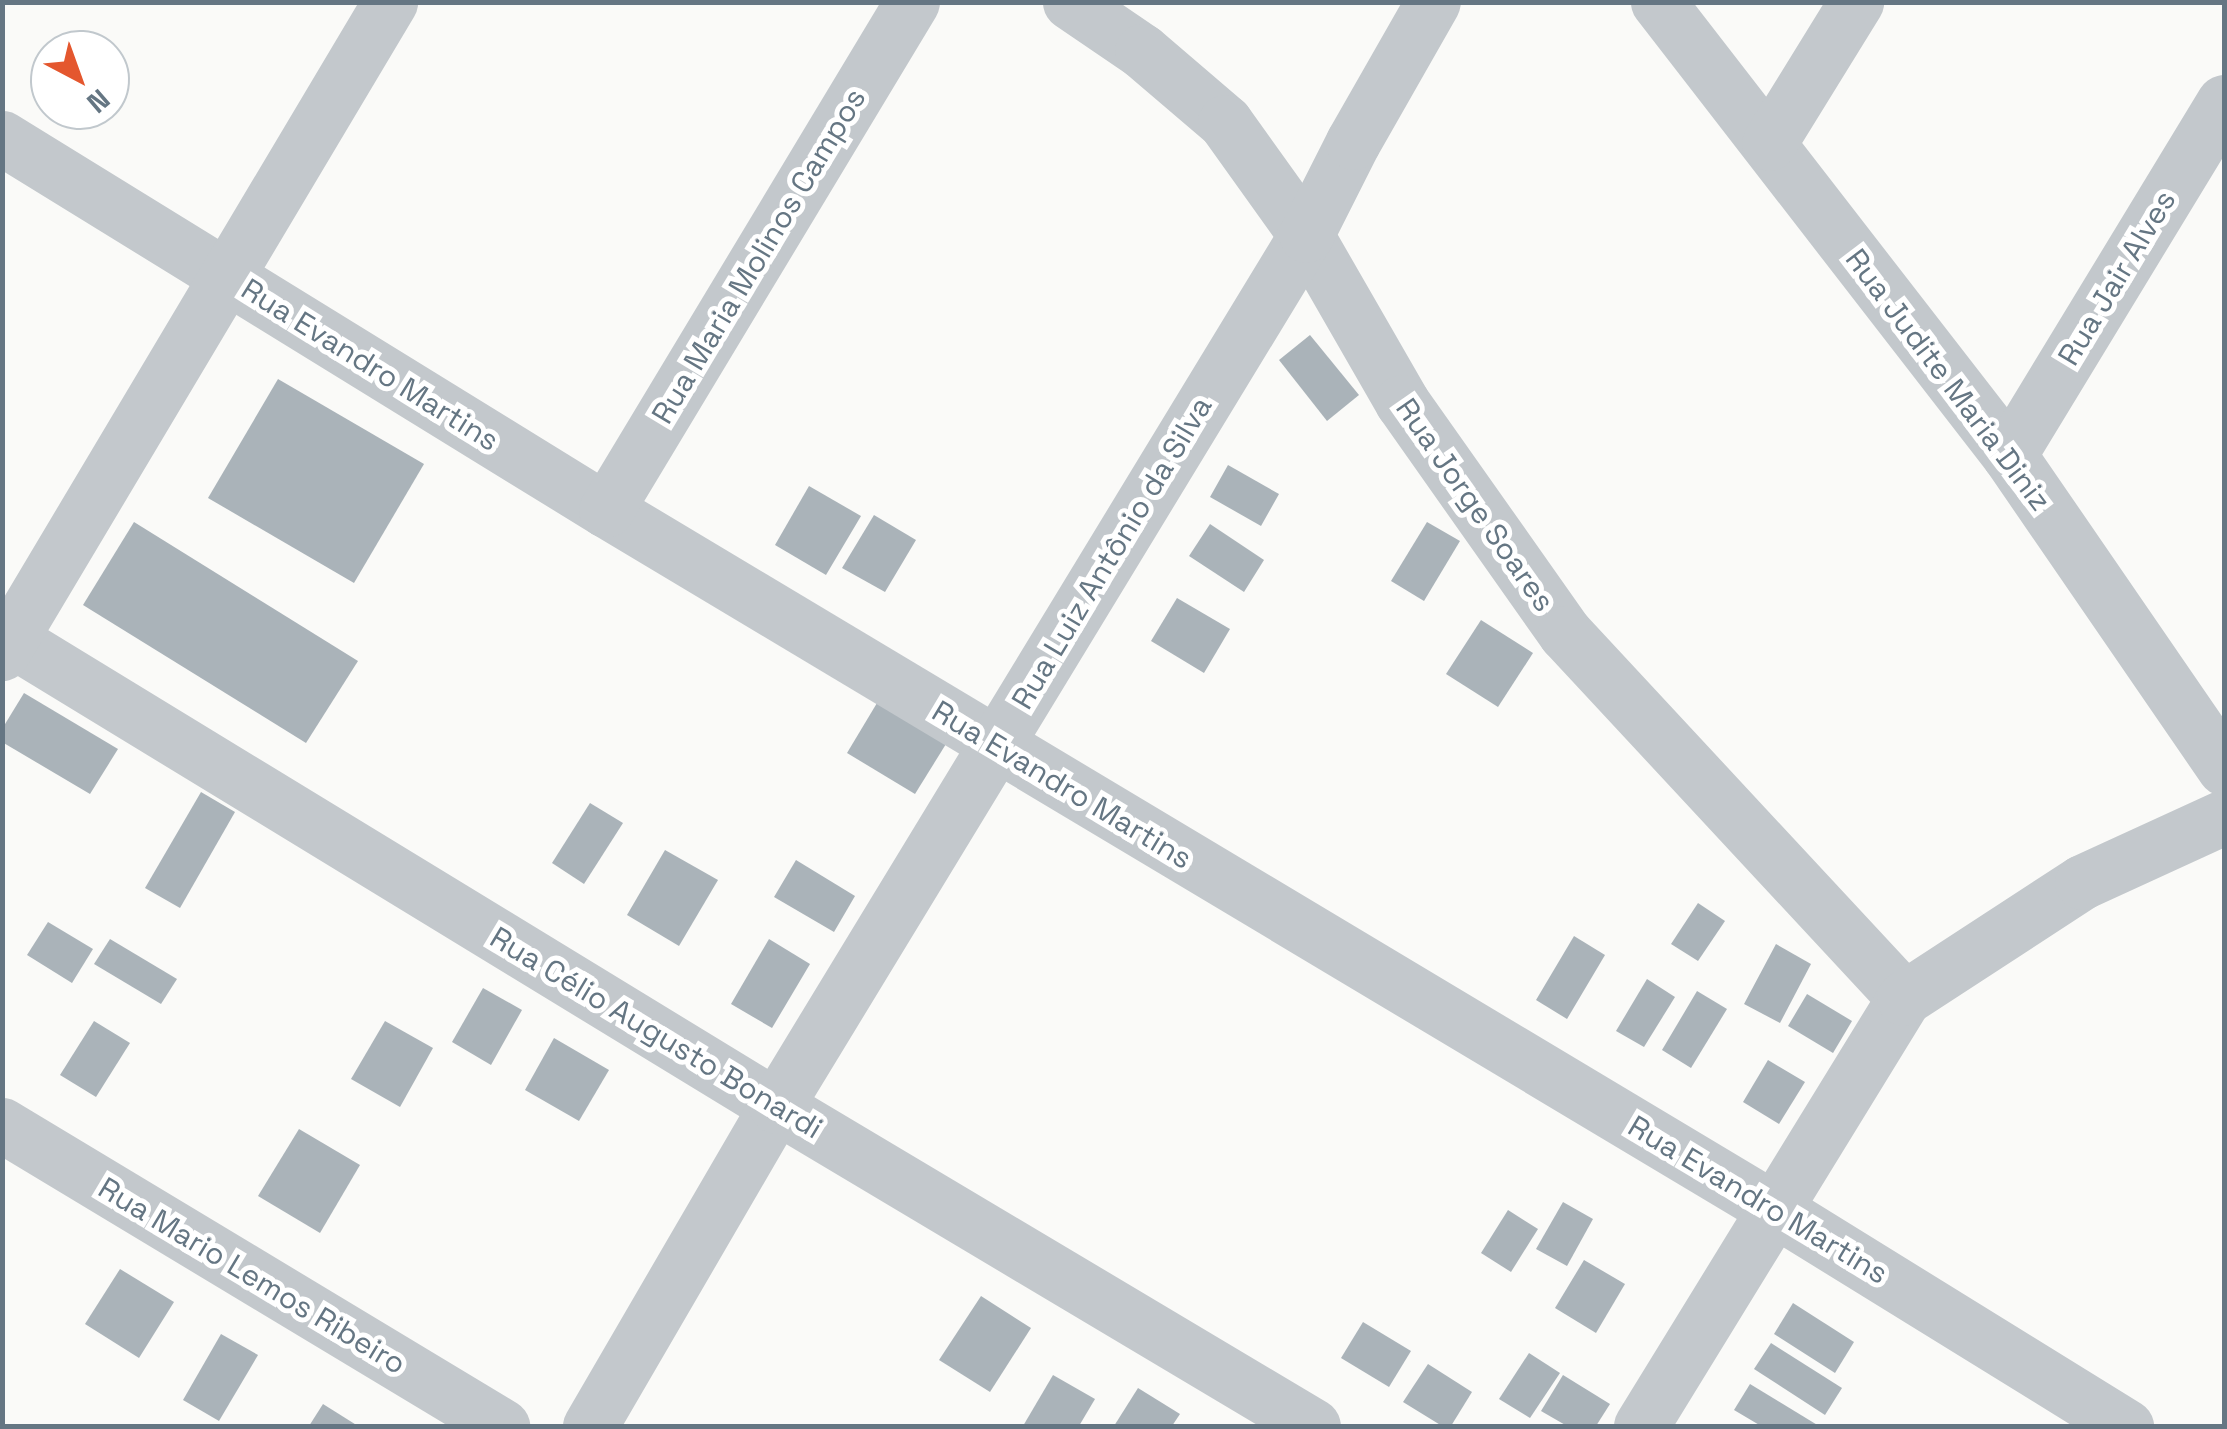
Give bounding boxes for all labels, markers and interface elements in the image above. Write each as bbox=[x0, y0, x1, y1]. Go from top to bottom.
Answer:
north arrow bbox=[30, 30, 130, 130]
text: N bbox=[79, 81, 117, 121]
street label: Rua Maria Molinos Campos bbox=[645, 82, 873, 430]
street label: Rua Jair Alves bbox=[2051, 184, 2183, 372]
street label: Rua Judite Maria Diniz bbox=[1838, 242, 2058, 518]
street label: Rua Evandro Martins bbox=[235, 271, 505, 459]
street label: Rua Luiz Antônio da Silva bbox=[1004, 390, 1220, 716]
street label: Rua Jorge Soares bbox=[1388, 392, 1562, 618]
street label: Rua Evandro Martins bbox=[926, 693, 1198, 877]
street label: Rua Célio Augusto Bonardi bbox=[483, 919, 829, 1147]
street label: Rua Evandro Martins bbox=[1622, 1108, 1894, 1292]
street label: Rua Mario Lemos Ribeiro bbox=[92, 1170, 412, 1382]

